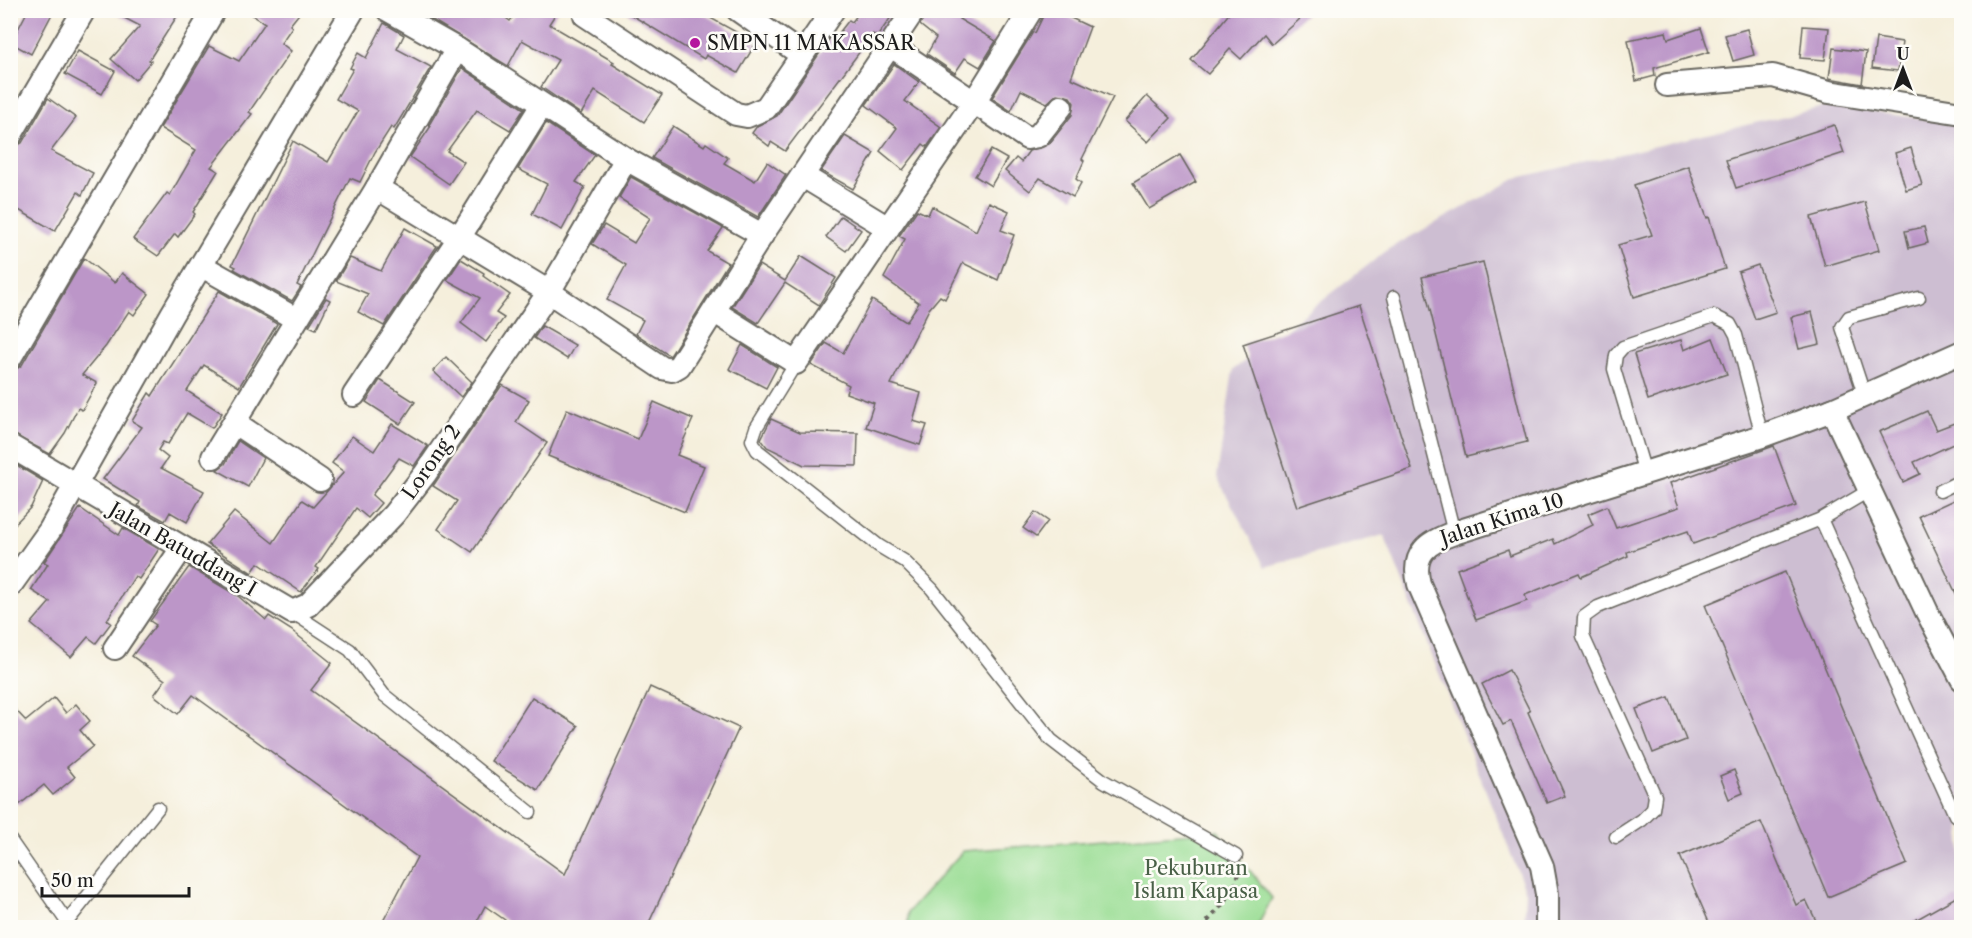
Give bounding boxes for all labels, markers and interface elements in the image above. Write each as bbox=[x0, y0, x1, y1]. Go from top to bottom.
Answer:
place label: SMPN 11 MAKASSAR bbox=[707, 31, 916, 55]
marker: SMPN 11 MAKASSAR bbox=[688, 36, 702, 50]
north arrow bbox=[1873, 39, 1933, 99]
text: U bbox=[1897, 44, 1910, 64]
street label: Lorong 2 bbox=[397, 420, 465, 504]
street label: Jalan Kima 10 bbox=[1434, 488, 1567, 551]
street label: Jalan Batuddang I bbox=[102, 495, 261, 601]
park label: Pekuburan Islam Kapasa bbox=[1134, 856, 1259, 903]
scale bar bbox=[42, 860, 189, 898]
text: 50 m bbox=[51, 870, 94, 892]

